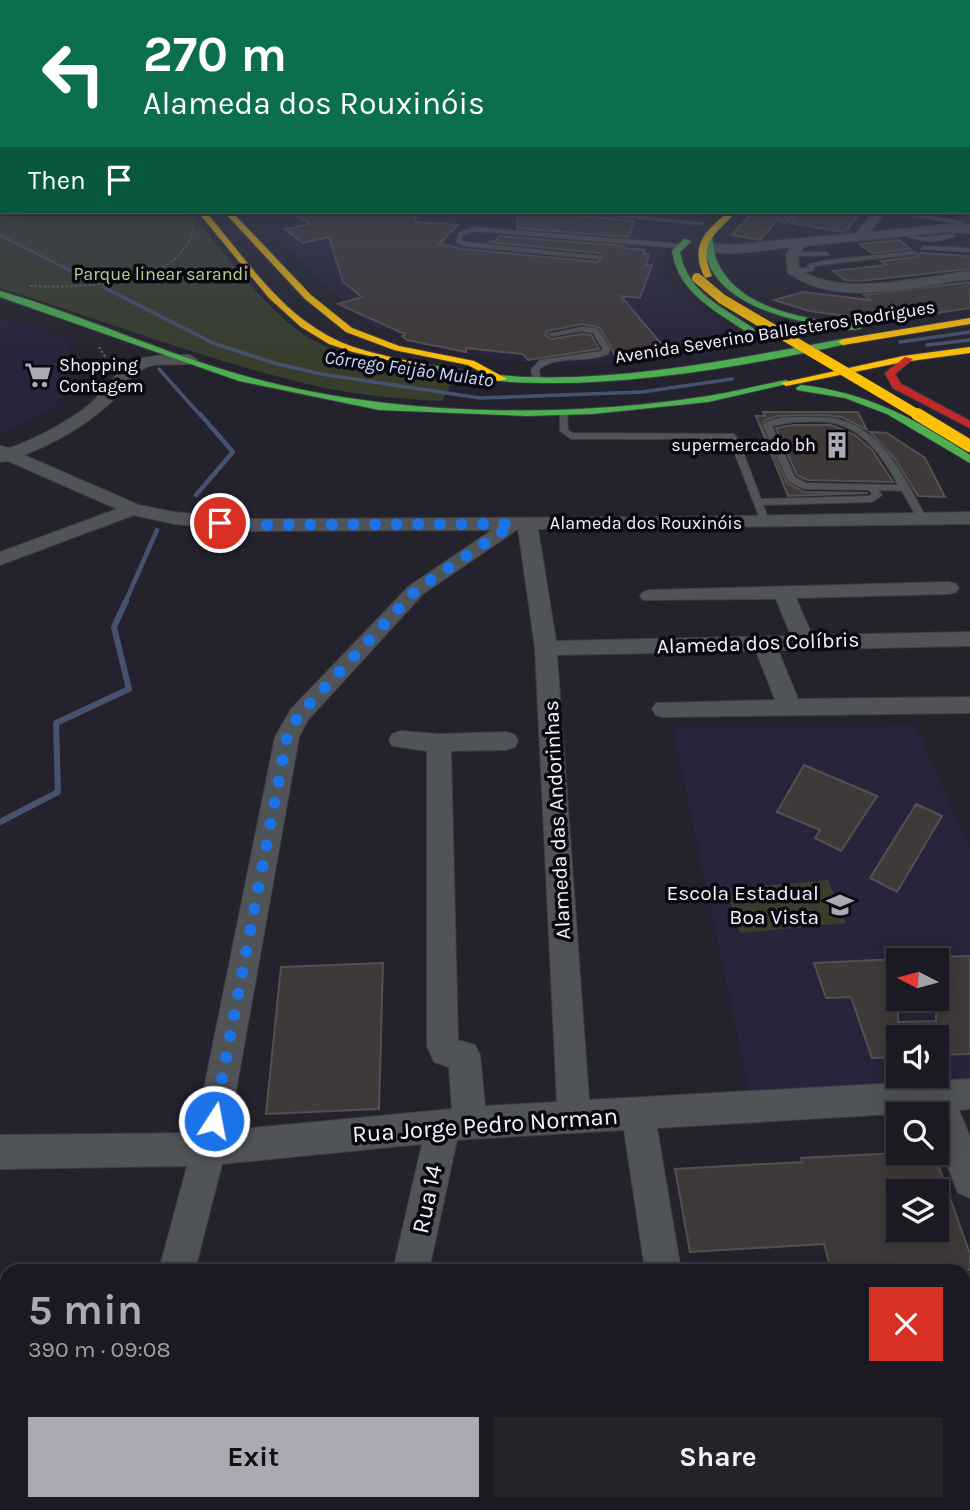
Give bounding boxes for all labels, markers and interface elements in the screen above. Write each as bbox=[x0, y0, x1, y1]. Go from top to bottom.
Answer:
text: 270 m bbox=[143, 26, 287, 83]
icon: left bbox=[28, 28, 119, 119]
text: Alameda dos Rouxinóis bbox=[143, 85, 485, 122]
icon: arrive bbox=[100, 161, 138, 199]
text: Then bbox=[28, 165, 86, 196]
park label: Parque linear sarandi bbox=[73, 263, 249, 285]
street label: Avenida Severino Ballesteros Rodrigues bbox=[613, 296, 937, 368]
water label: Córrego Feijão Mulato bbox=[323, 346, 495, 392]
place label: Shopping Contagem bbox=[59, 354, 144, 397]
supermarket icon: Shopping Contagem bbox=[23, 360, 53, 390]
building icon: supermercado bh bbox=[822, 430, 852, 460]
place label: supermercado bh bbox=[671, 434, 816, 456]
pin bbox=[190, 493, 250, 553]
icon: arrive bbox=[201, 504, 239, 542]
street label: Alameda dos Rouxinóis bbox=[550, 512, 742, 534]
street label: Alameda dos Colíbris bbox=[656, 627, 860, 659]
street label: Alameda das Andorinhas bbox=[539, 700, 575, 940]
place label: Escola Estadual Boa Vista bbox=[667, 881, 819, 929]
school or university icon: Escola Estadual Boa Vista bbox=[825, 890, 855, 920]
north arrow bbox=[886, 948, 948, 1012]
map controls bbox=[886, 948, 949, 1242]
button: sound bbox=[886, 1025, 949, 1088]
position arrow bbox=[177, 1084, 251, 1158]
street label: Rua Jorge Pedro Norman bbox=[351, 1102, 619, 1148]
button: search bbox=[886, 1102, 949, 1165]
street label: Rua 14 bbox=[406, 1162, 448, 1236]
button: layers bbox=[886, 1179, 949, 1242]
text: 5 min bbox=[28, 1285, 143, 1335]
button: close bbox=[869, 1287, 943, 1361]
text: 390 m · 09:08 bbox=[28, 1336, 171, 1363]
button: Exit bbox=[28, 1417, 479, 1497]
button: Share bbox=[493, 1417, 943, 1497]

